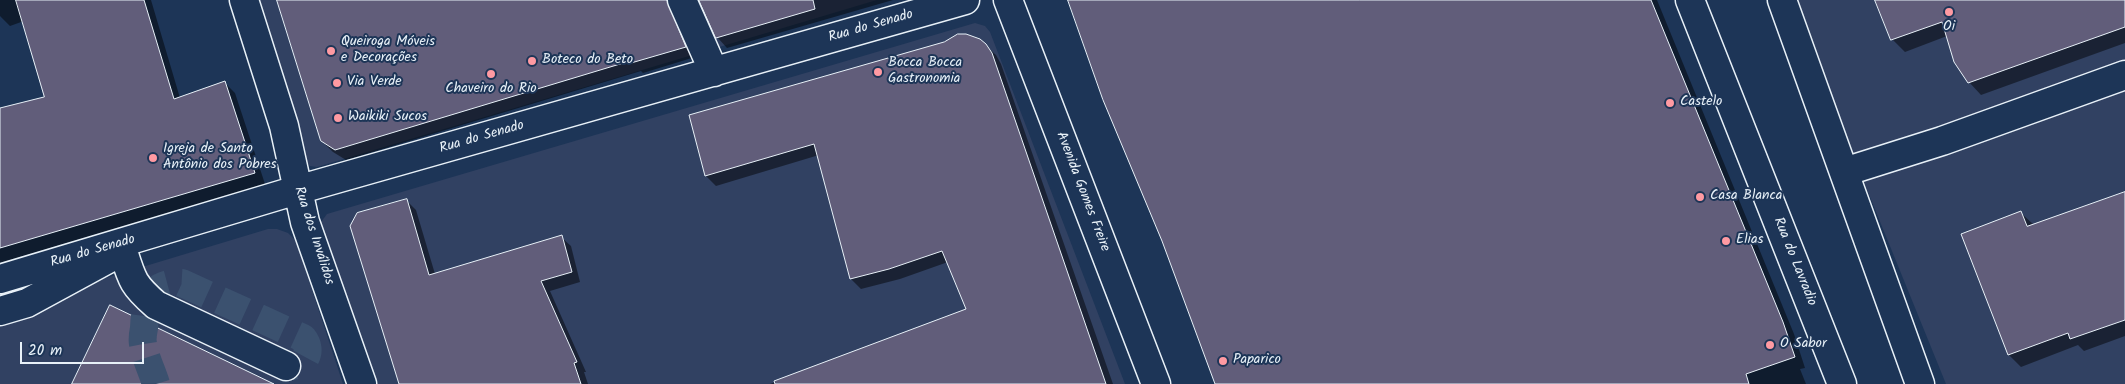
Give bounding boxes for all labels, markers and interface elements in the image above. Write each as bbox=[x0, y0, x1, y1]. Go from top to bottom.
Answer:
marker: Oi bbox=[1943, 6, 1955, 18]
street label: Rua do Senado bbox=[827, 7, 915, 47]
place label: Oi bbox=[1943, 20, 1955, 36]
place label: Queiroga Móveis e Decorações bbox=[341, 35, 435, 68]
marker: Queiroga Móveis e Decorações bbox=[325, 45, 337, 57]
place label: Boteco do Beto bbox=[542, 53, 633, 69]
marker: Boteco do Beto bbox=[526, 55, 538, 67]
place label: Bocca Bocca Gastronomia bbox=[888, 56, 962, 88]
marker: Bocca Bocca Gastronomia bbox=[872, 66, 884, 78]
marker: Chaveiro do Rio bbox=[485, 68, 497, 80]
place label: Via Verde bbox=[347, 75, 402, 91]
marker: Via Verde bbox=[331, 77, 343, 89]
place label: Chaveiro do Rio bbox=[445, 82, 537, 98]
place label: Castelo bbox=[1680, 95, 1722, 111]
marker: Castelo bbox=[1664, 97, 1676, 109]
place label: Waikiki Sucos bbox=[348, 110, 427, 126]
marker: Waikiki Sucos bbox=[332, 112, 344, 124]
street label: Rua do Senado bbox=[438, 118, 526, 158]
street label: Avenida Gomes Freire bbox=[1051, 130, 1113, 254]
place label: Igreja de Santo Antônio dos Pobres bbox=[163, 142, 277, 174]
marker: Igreja de Santo Antônio dos Pobres bbox=[147, 152, 159, 164]
street label: Rua dos Inválidos bbox=[289, 185, 337, 287]
place label: Casa Blanca bbox=[1710, 189, 1782, 205]
marker: Casa Blanca bbox=[1694, 191, 1706, 203]
street label: Rua do Lavradio bbox=[1769, 215, 1819, 309]
street label: Rua do Senado bbox=[49, 232, 137, 272]
place label: Elias bbox=[1736, 233, 1763, 249]
marker: Elias bbox=[1720, 235, 1732, 247]
scale bar bbox=[22, 332, 146, 364]
place label: O Sabor bbox=[1780, 337, 1827, 353]
text: 20 m bbox=[28, 339, 62, 363]
marker: O Sabor bbox=[1764, 339, 1776, 351]
place label: Paparico bbox=[1233, 353, 1281, 369]
marker: Paparico bbox=[1217, 355, 1229, 367]

